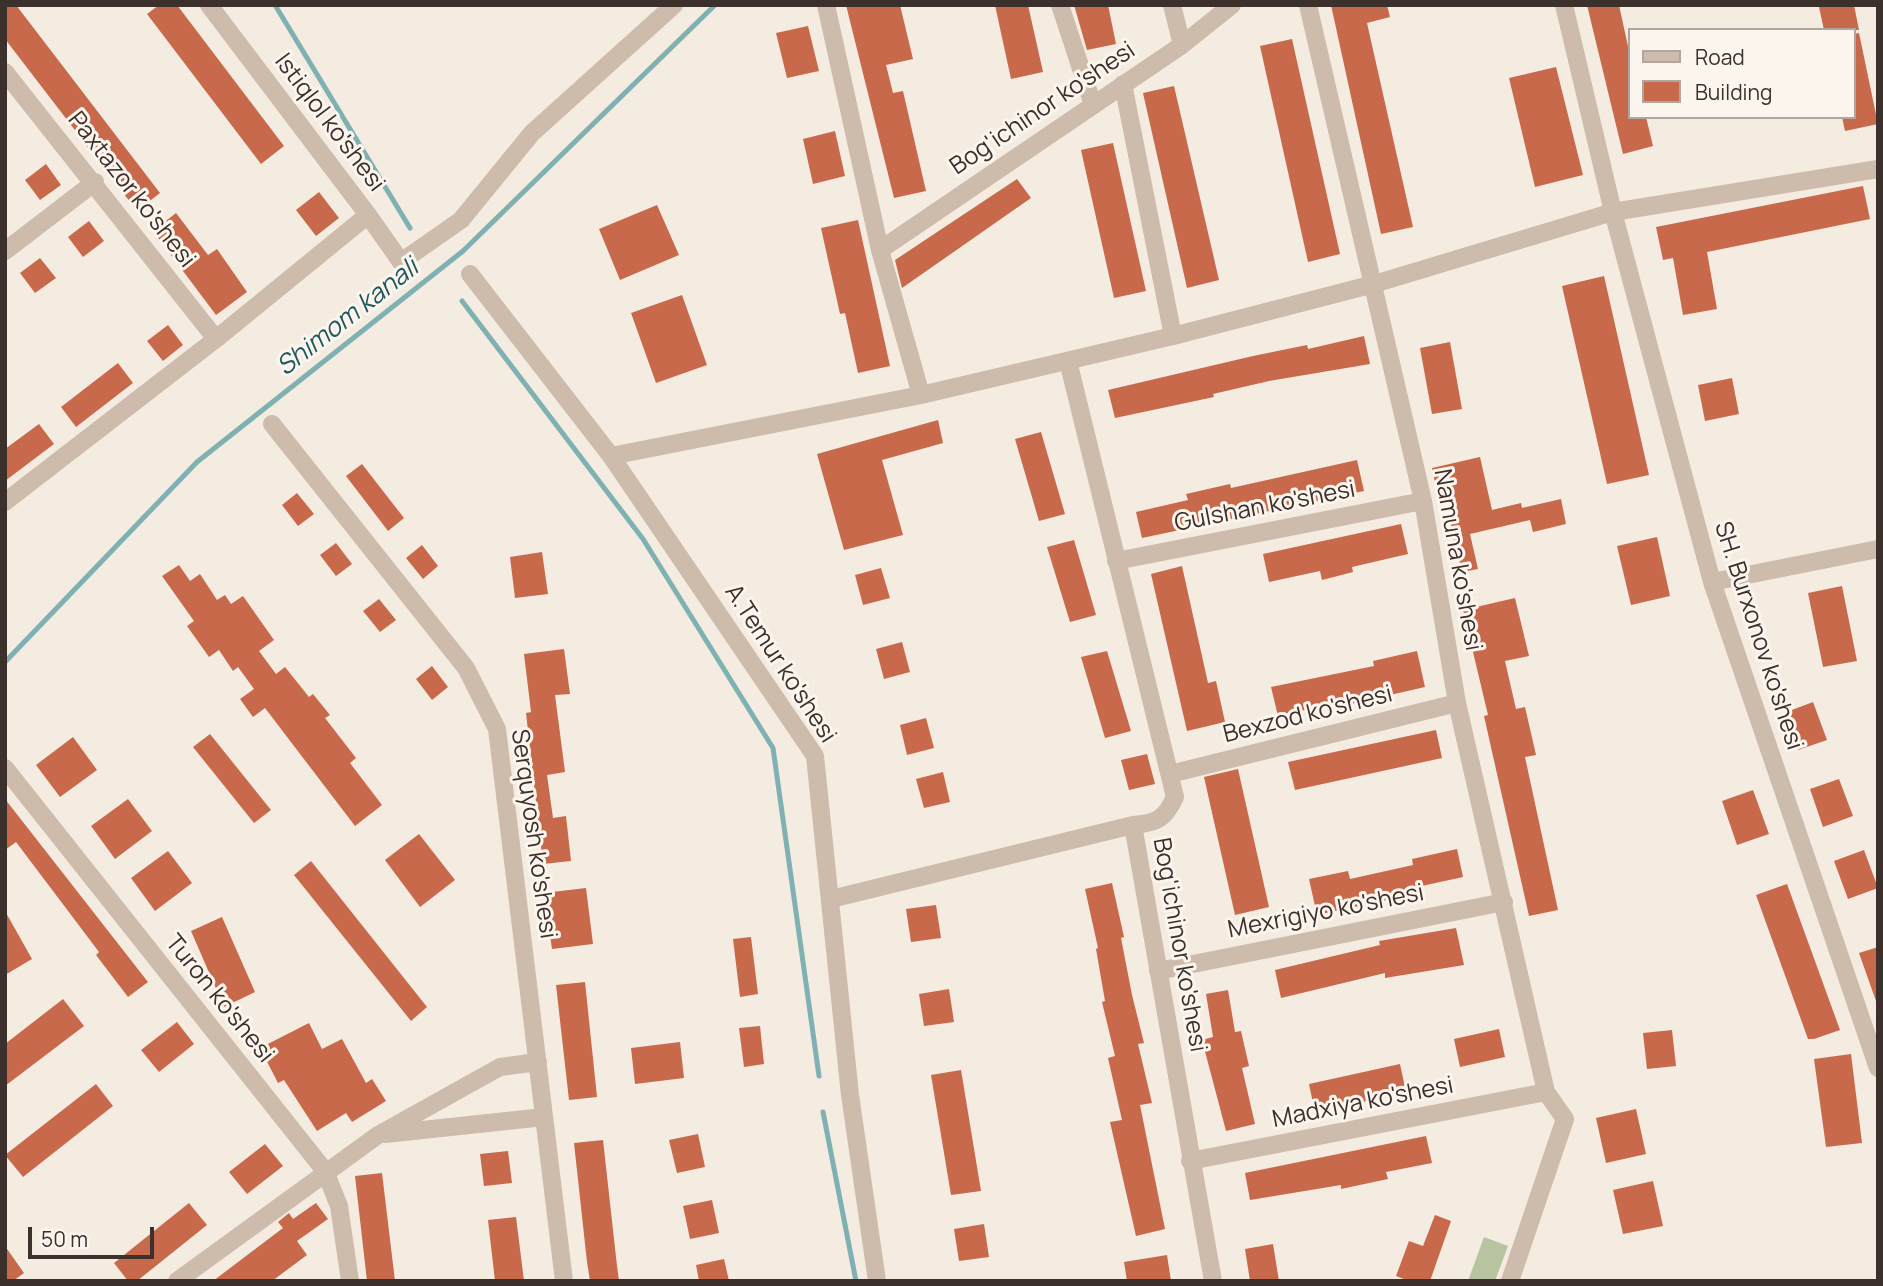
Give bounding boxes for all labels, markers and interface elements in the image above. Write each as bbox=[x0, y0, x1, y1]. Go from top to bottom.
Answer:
legend bbox=[1628, 28, 1855, 119]
street label: Bog'ichinor ko'shesi bbox=[945, 36, 1141, 182]
text: Road bbox=[1695, 43, 1745, 71]
street label: Istiqlol ko'shesi bbox=[268, 48, 390, 198]
text: Building bbox=[1695, 78, 1772, 106]
street label: Paxtazor ko'shesi bbox=[61, 106, 201, 274]
water label: Shimom kanali bbox=[271, 253, 425, 383]
street label: Namuna ko'shesi bbox=[1427, 467, 1487, 653]
street label: Gulshan ko'shesi bbox=[1172, 475, 1358, 539]
street label: SH. Burxonov ko'shesi bbox=[1707, 518, 1809, 754]
street label: A.Temur ko'shesi bbox=[718, 579, 842, 749]
street label: Bexzod ko'shesi bbox=[1220, 680, 1396, 750]
street label: Serquyosh ko'shesi bbox=[504, 727, 562, 941]
street label: Bog'ichinor ko'shesi bbox=[1146, 836, 1212, 1054]
street label: Mexrigiyo ko'shesi bbox=[1226, 879, 1426, 945]
street label: Turon ko'shesi bbox=[159, 929, 279, 1069]
street label: Madxiya ko'shesi bbox=[1270, 1071, 1456, 1135]
scale bar bbox=[32, 1212, 158, 1256]
text: 50 m bbox=[41, 1225, 88, 1253]

